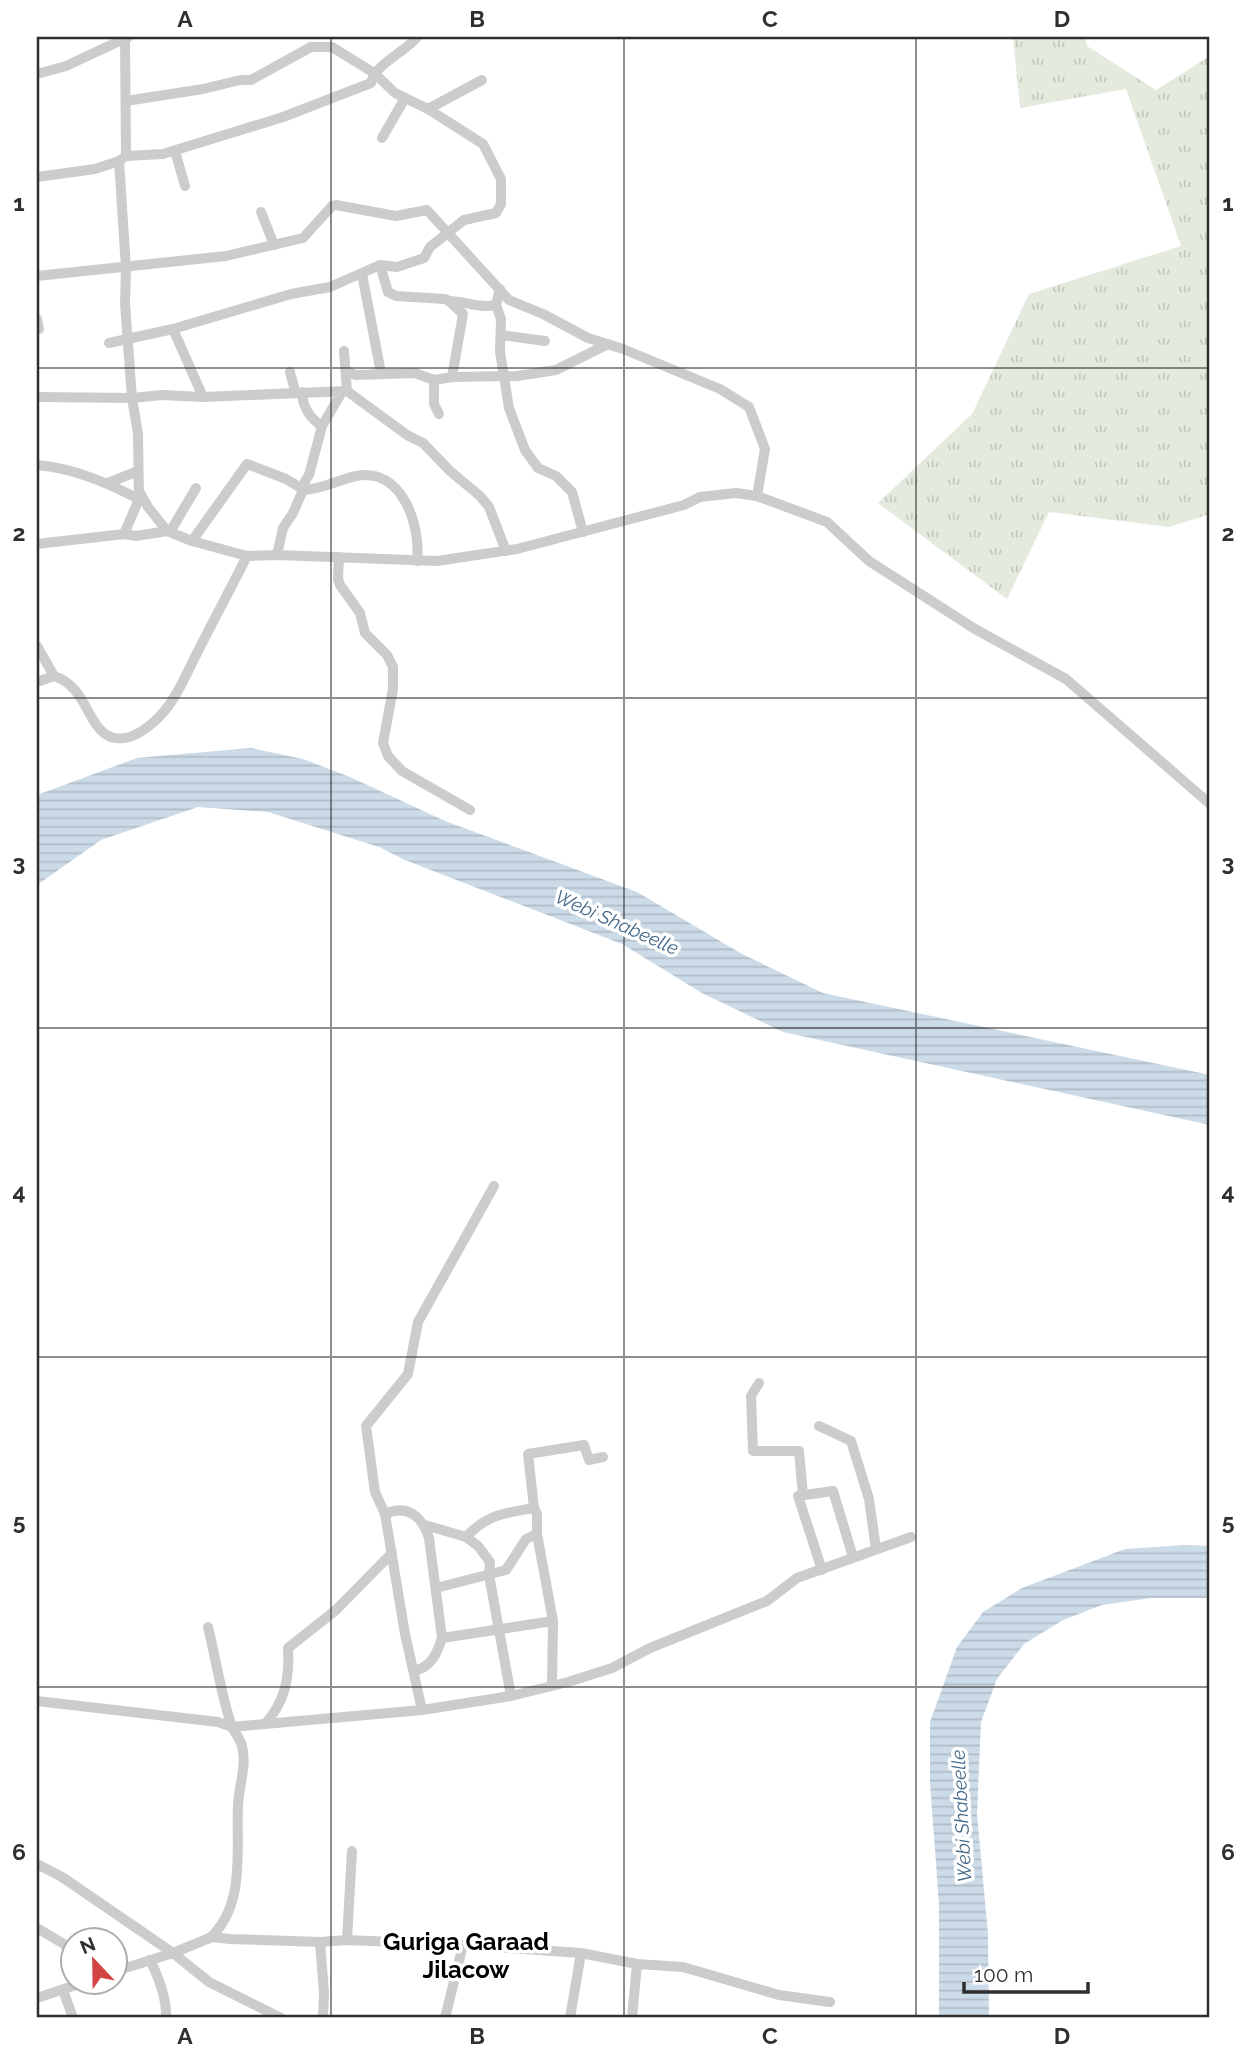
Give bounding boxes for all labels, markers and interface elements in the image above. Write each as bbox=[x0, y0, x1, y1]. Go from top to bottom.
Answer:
text: A bbox=[177, 5, 193, 32]
text: B bbox=[469, 5, 485, 32]
text: C bbox=[762, 5, 778, 32]
text: D bbox=[1054, 5, 1070, 32]
text: 1 bbox=[13, 189, 25, 216]
text: 1 bbox=[1222, 189, 1234, 216]
text: 2 bbox=[13, 519, 25, 546]
text: 2 bbox=[1222, 519, 1234, 546]
text: 3 bbox=[13, 849, 25, 876]
text: 3 bbox=[1222, 849, 1234, 876]
water label: Webi Shabeelle bbox=[552, 885, 682, 959]
text: 4 bbox=[12, 1178, 26, 1205]
text: 4 bbox=[1221, 1178, 1235, 1205]
text: 5 bbox=[13, 1508, 26, 1535]
text: 5 bbox=[1222, 1508, 1235, 1535]
water label: Webi Shabeelle bbox=[947, 1749, 975, 1883]
text: 6 bbox=[12, 1838, 26, 1865]
text: 6 bbox=[1221, 1838, 1235, 1865]
north arrow bbox=[60, 1926, 130, 1996]
district label: Guriga Garaad Jilacow bbox=[383, 1927, 549, 1984]
text: N bbox=[77, 1932, 98, 1958]
scale bar bbox=[964, 1950, 1088, 1994]
text: 100 m bbox=[974, 1962, 1033, 1987]
text: A bbox=[177, 2022, 193, 2049]
text: B bbox=[469, 2022, 485, 2049]
text: C bbox=[762, 2022, 778, 2049]
text: D bbox=[1054, 2022, 1070, 2049]

